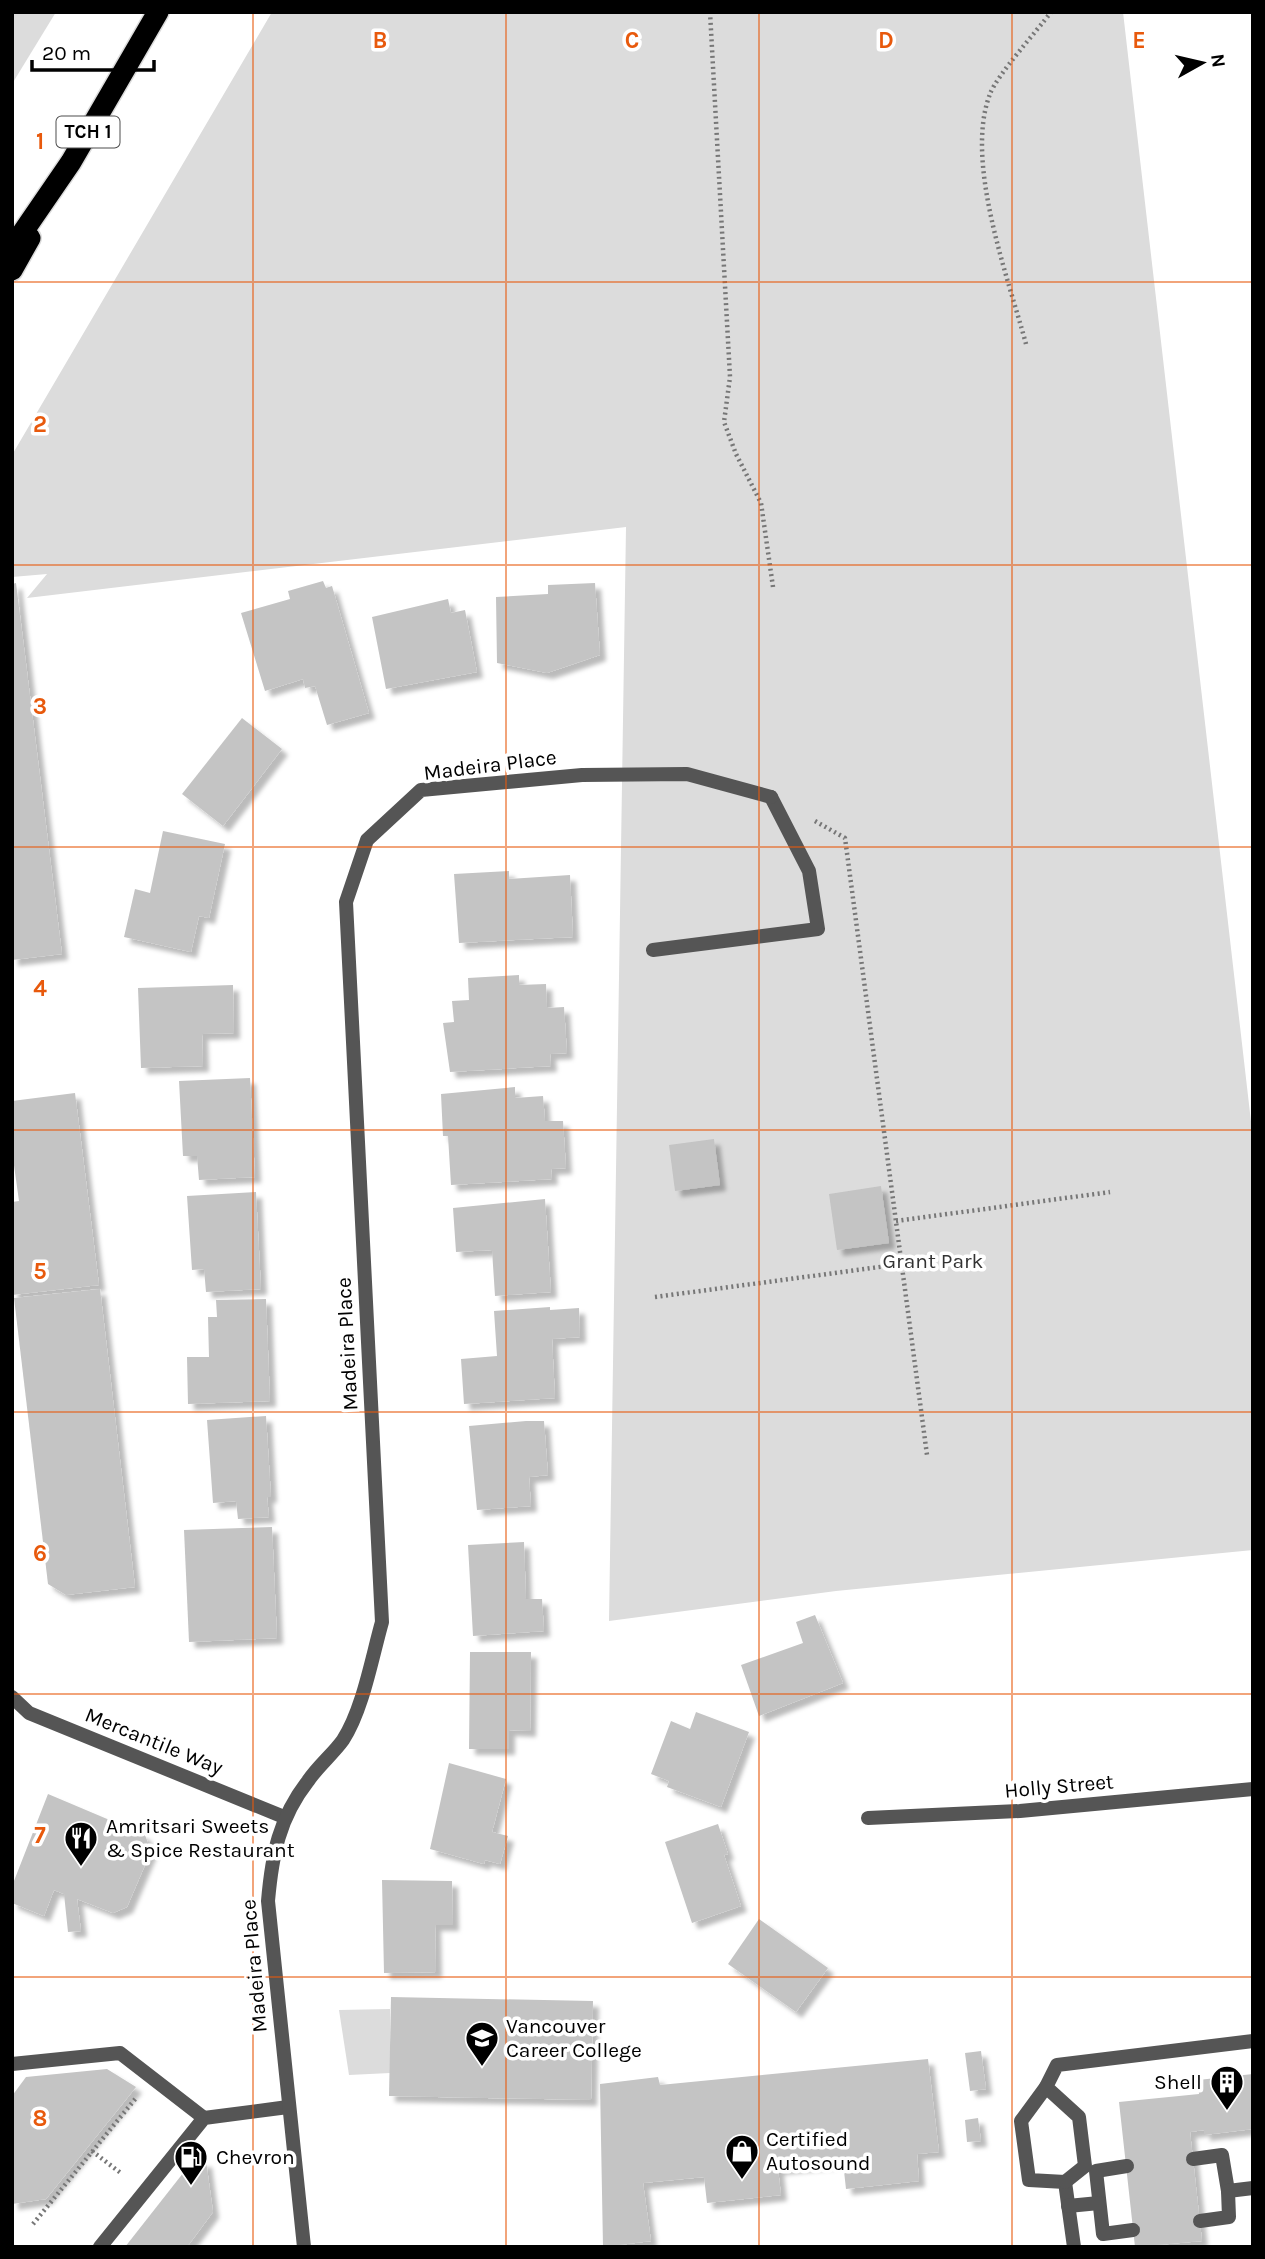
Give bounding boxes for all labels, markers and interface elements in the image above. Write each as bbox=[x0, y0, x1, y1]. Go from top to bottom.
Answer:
text: B bbox=[373, 27, 387, 54]
text: C bbox=[625, 27, 639, 54]
text: D bbox=[878, 27, 894, 54]
text: E bbox=[1132, 27, 1146, 54]
scale bar bbox=[32, 28, 154, 72]
north arrow bbox=[1167, 28, 1237, 98]
text: 20 m bbox=[42, 41, 91, 65]
text: N bbox=[1206, 52, 1230, 69]
road number: TCH 1 bbox=[56, 116, 119, 148]
text: 1 bbox=[36, 128, 44, 155]
text: 2 bbox=[33, 411, 47, 438]
text: 3 bbox=[33, 693, 47, 720]
street label: Madeira Place bbox=[422, 745, 558, 785]
text: 4 bbox=[33, 975, 47, 1002]
park label: Grant Park bbox=[883, 1249, 984, 1273]
text: 5 bbox=[33, 1258, 47, 1285]
street label: Madeira Place bbox=[332, 1277, 362, 1411]
text: 6 bbox=[33, 1540, 47, 1567]
street label: Mercantile Way bbox=[82, 1702, 227, 1780]
street label: Holly Street bbox=[1003, 1769, 1115, 1803]
place label: Amritsari Sweets & Spice Restaurant bbox=[106, 1814, 295, 1862]
restaurant icon: Amritsari Sweets & Spice Restaurant bbox=[62, 1819, 100, 1868]
text: 7 bbox=[34, 1822, 46, 1849]
street label: Madeira Place bbox=[236, 1898, 272, 2034]
place label: Vancouver Career College bbox=[506, 2014, 642, 2062]
school or university icon: Vancouver Career College bbox=[463, 2019, 501, 2068]
building icon: Shell bbox=[1208, 2063, 1246, 2112]
place label: Shell bbox=[1154, 2070, 1202, 2094]
text: 8 bbox=[33, 2105, 47, 2132]
place label: Certified Autosound bbox=[766, 2127, 871, 2175]
shop icon: Certified Autosound bbox=[723, 2132, 761, 2181]
fuel station icon: Chevron bbox=[172, 2138, 210, 2187]
place label: Chevron bbox=[216, 2145, 295, 2169]

